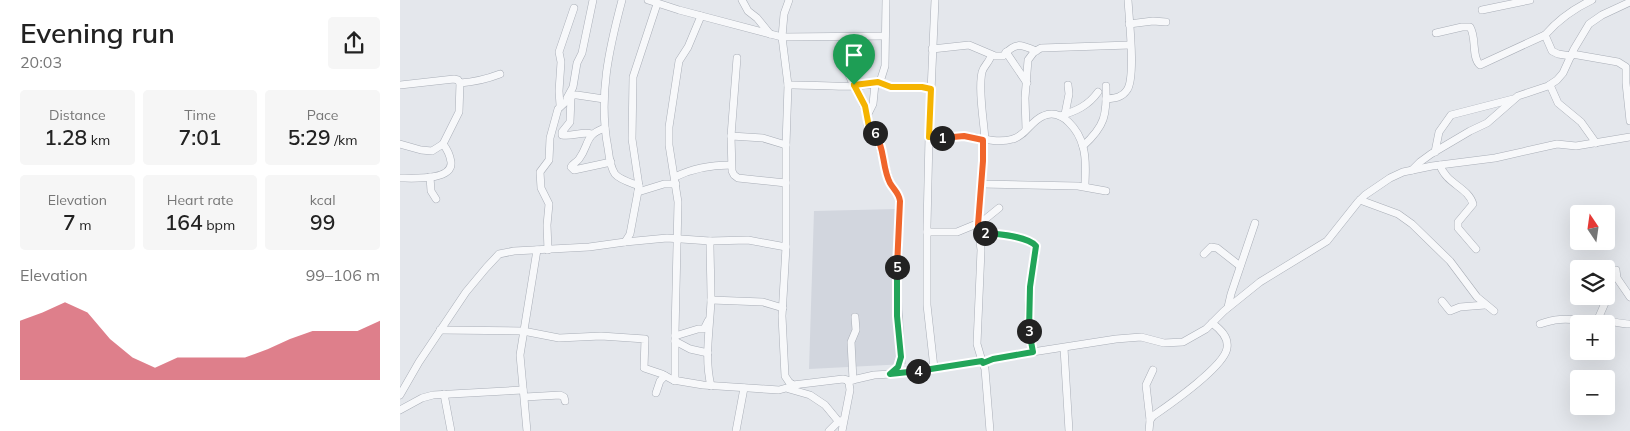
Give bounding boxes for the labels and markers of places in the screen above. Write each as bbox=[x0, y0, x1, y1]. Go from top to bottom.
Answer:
pin bbox=[833, 34, 875, 85]
pin: 6 bbox=[862, 120, 888, 146]
pin: 1 bbox=[930, 126, 954, 150]
pin: 2 bbox=[972, 220, 998, 246]
pin: 5 bbox=[884, 254, 910, 280]
pin: 3 bbox=[1016, 318, 1042, 344]
pin: 4 bbox=[906, 358, 930, 384]

